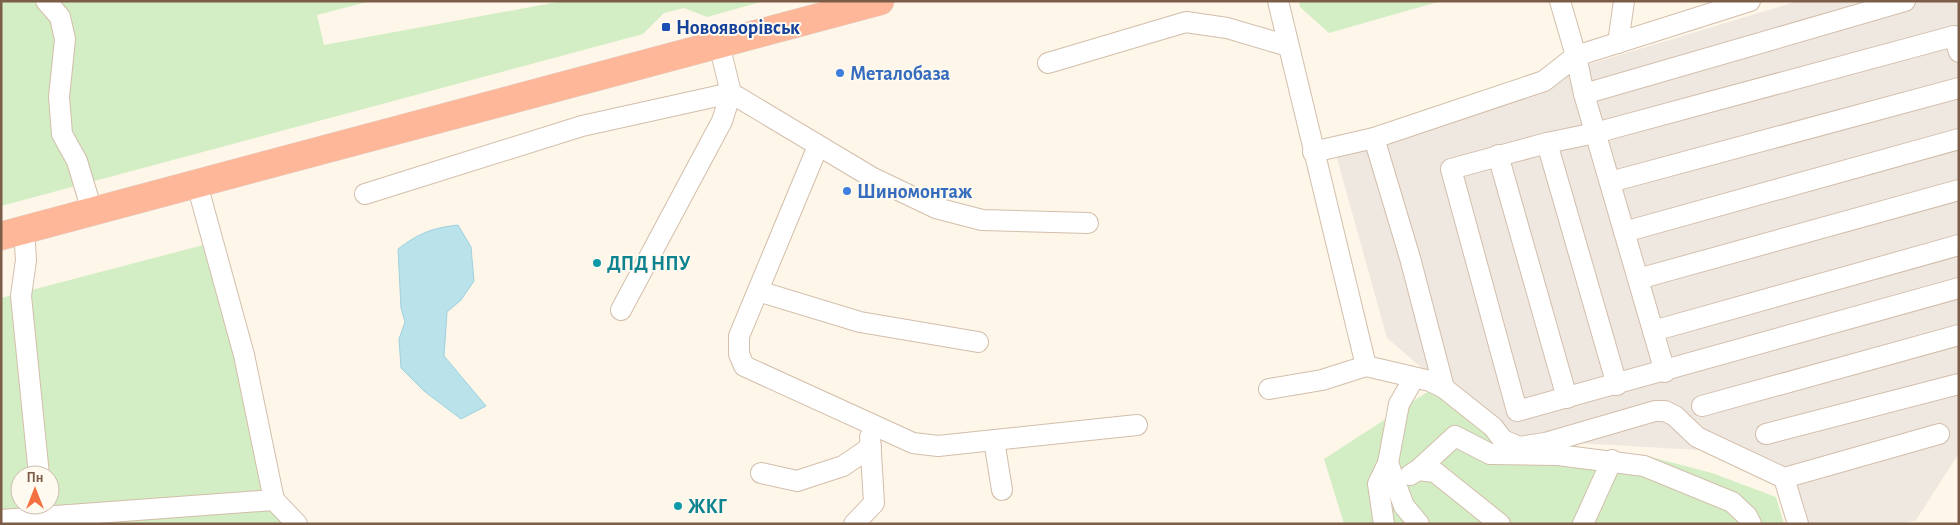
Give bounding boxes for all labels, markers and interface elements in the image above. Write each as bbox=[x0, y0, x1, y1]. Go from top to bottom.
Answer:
place label: Новояворівськ bbox=[676, 18, 800, 38]
marker: Новояворівськ bbox=[660, 21, 672, 33]
place label: Металобаза bbox=[850, 64, 951, 84]
marker: Металобаза bbox=[834, 67, 846, 79]
place label: Шиномонтаж bbox=[857, 182, 973, 202]
marker: Шиномонтаж bbox=[841, 185, 853, 197]
place label: ДПД НПУ bbox=[607, 254, 691, 274]
marker: ДПД НПУ bbox=[591, 257, 603, 269]
north arrow bbox=[10, 465, 60, 515]
text: Пн bbox=[26, 471, 44, 485]
place label: ЖКГ bbox=[688, 497, 728, 517]
marker: ЖКГ bbox=[672, 500, 684, 512]

